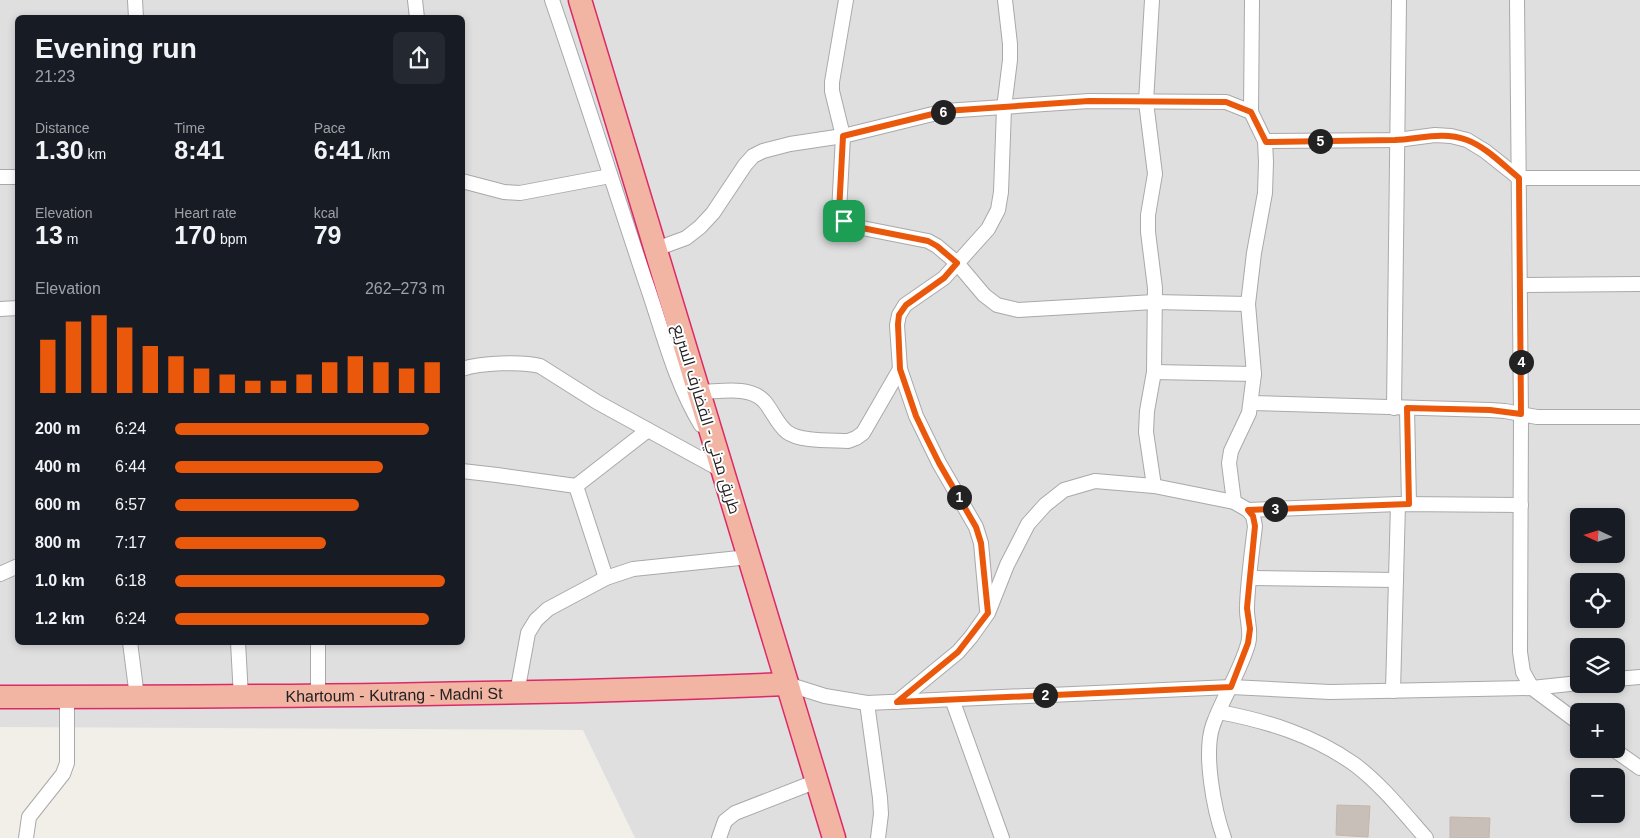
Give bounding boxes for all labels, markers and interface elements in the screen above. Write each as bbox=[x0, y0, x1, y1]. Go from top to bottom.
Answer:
button: share bbox=[393, 32, 445, 84]
text: Evening run bbox=[35, 33, 197, 64]
text: 21:23 bbox=[35, 68, 75, 85]
pin: 6 bbox=[930, 100, 956, 124]
text: 6 bbox=[940, 104, 947, 120]
text: Distance bbox=[35, 120, 89, 136]
text: Time bbox=[174, 120, 205, 136]
text: Pace bbox=[314, 120, 346, 136]
pin: 5 bbox=[1308, 128, 1332, 154]
text: 5 bbox=[1317, 133, 1324, 149]
text: 1.30 bbox=[35, 136, 84, 164]
text: 8:41 bbox=[174, 136, 224, 164]
text: 6:41 bbox=[314, 136, 364, 164]
text: km bbox=[84, 146, 106, 162]
text: /km bbox=[364, 146, 390, 162]
pin bbox=[823, 200, 865, 242]
text: Elevation bbox=[35, 205, 93, 221]
text: Heart rate bbox=[174, 205, 237, 221]
text: kcal bbox=[314, 205, 339, 221]
icon: arrive bbox=[830, 207, 858, 235]
text: 13 bbox=[35, 221, 63, 249]
text: 170 bbox=[174, 221, 216, 249]
text: 79 bbox=[314, 221, 341, 249]
text: m bbox=[63, 231, 78, 247]
text: bpm bbox=[216, 231, 247, 247]
text: Elevation bbox=[35, 280, 101, 297]
text: 262–273 m bbox=[365, 280, 445, 297]
street label: طريق مدني - القضارف السريع bbox=[665, 322, 744, 518]
pin: 4 bbox=[1508, 350, 1534, 374]
text: 4 bbox=[1518, 354, 1525, 370]
text: 200 m bbox=[35, 420, 80, 437]
text: 6:24 bbox=[115, 420, 146, 437]
text: 400 m bbox=[35, 458, 80, 475]
text: 6:44 bbox=[115, 458, 146, 475]
pin: 1 bbox=[946, 484, 972, 510]
text: 1 bbox=[956, 489, 963, 505]
text: 600 m bbox=[35, 496, 80, 513]
text: 6:57 bbox=[115, 496, 146, 513]
pin: 3 bbox=[1262, 496, 1288, 522]
text: 3 bbox=[1272, 501, 1279, 517]
north arrow bbox=[1570, 508, 1625, 562]
map controls bbox=[1570, 508, 1625, 823]
text: 800 m bbox=[35, 534, 80, 551]
text: 7:17 bbox=[115, 534, 146, 551]
text: 1.0 km bbox=[35, 572, 85, 589]
text: 6:18 bbox=[115, 572, 146, 589]
button: locate bbox=[1570, 573, 1625, 628]
text: 1.2 km bbox=[35, 610, 85, 627]
text: 6:24 bbox=[115, 610, 146, 627]
button: layers bbox=[1570, 638, 1625, 693]
pin: 2 bbox=[1032, 682, 1058, 708]
street label: Khartoum - Kutrang - Madni St bbox=[285, 685, 503, 705]
text: 2 bbox=[1042, 687, 1049, 703]
button: + bbox=[1570, 703, 1625, 758]
button: − bbox=[1570, 768, 1625, 823]

